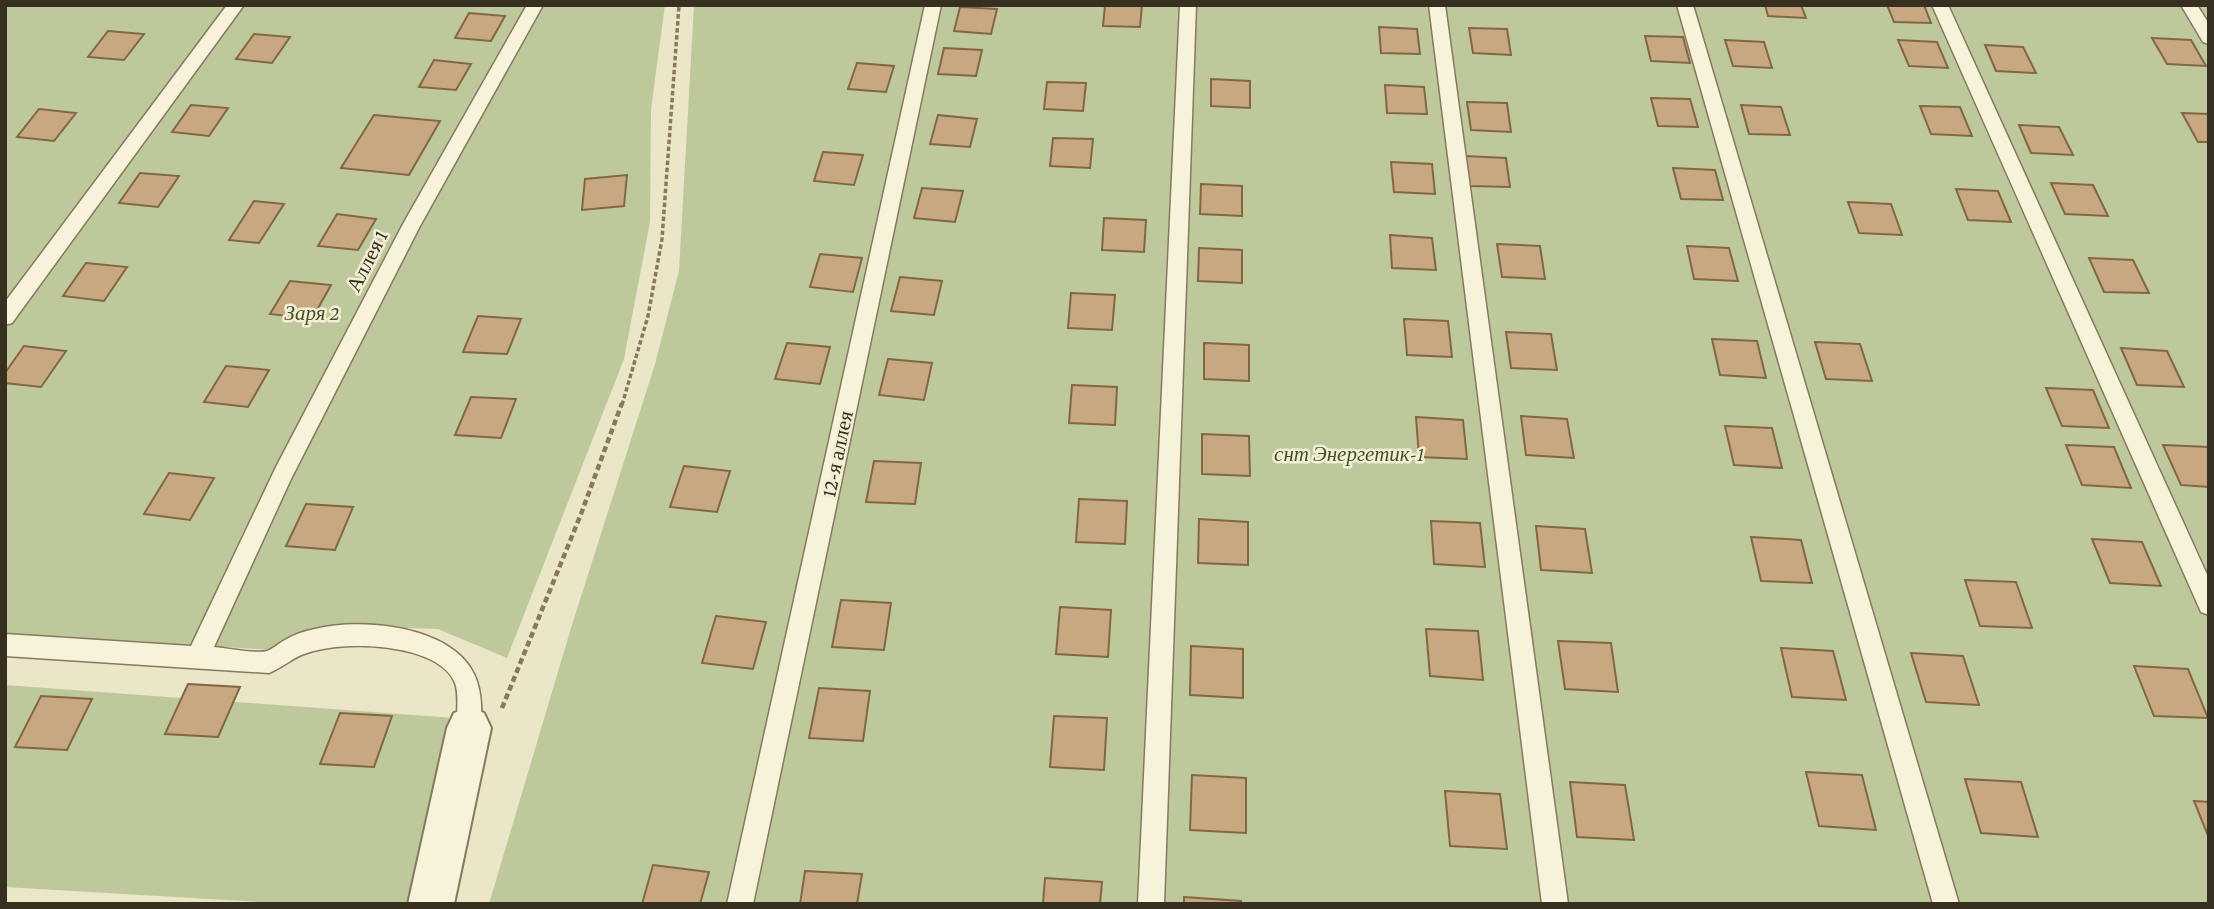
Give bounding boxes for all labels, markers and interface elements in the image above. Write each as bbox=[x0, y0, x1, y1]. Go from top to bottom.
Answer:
street label: Аллея 1 bbox=[341, 226, 393, 296]
park label: Заря 2 bbox=[285, 301, 339, 325]
street label: 12-я аллея bbox=[816, 408, 858, 499]
park label: снт Энергетик-1 bbox=[1274, 442, 1424, 466]

